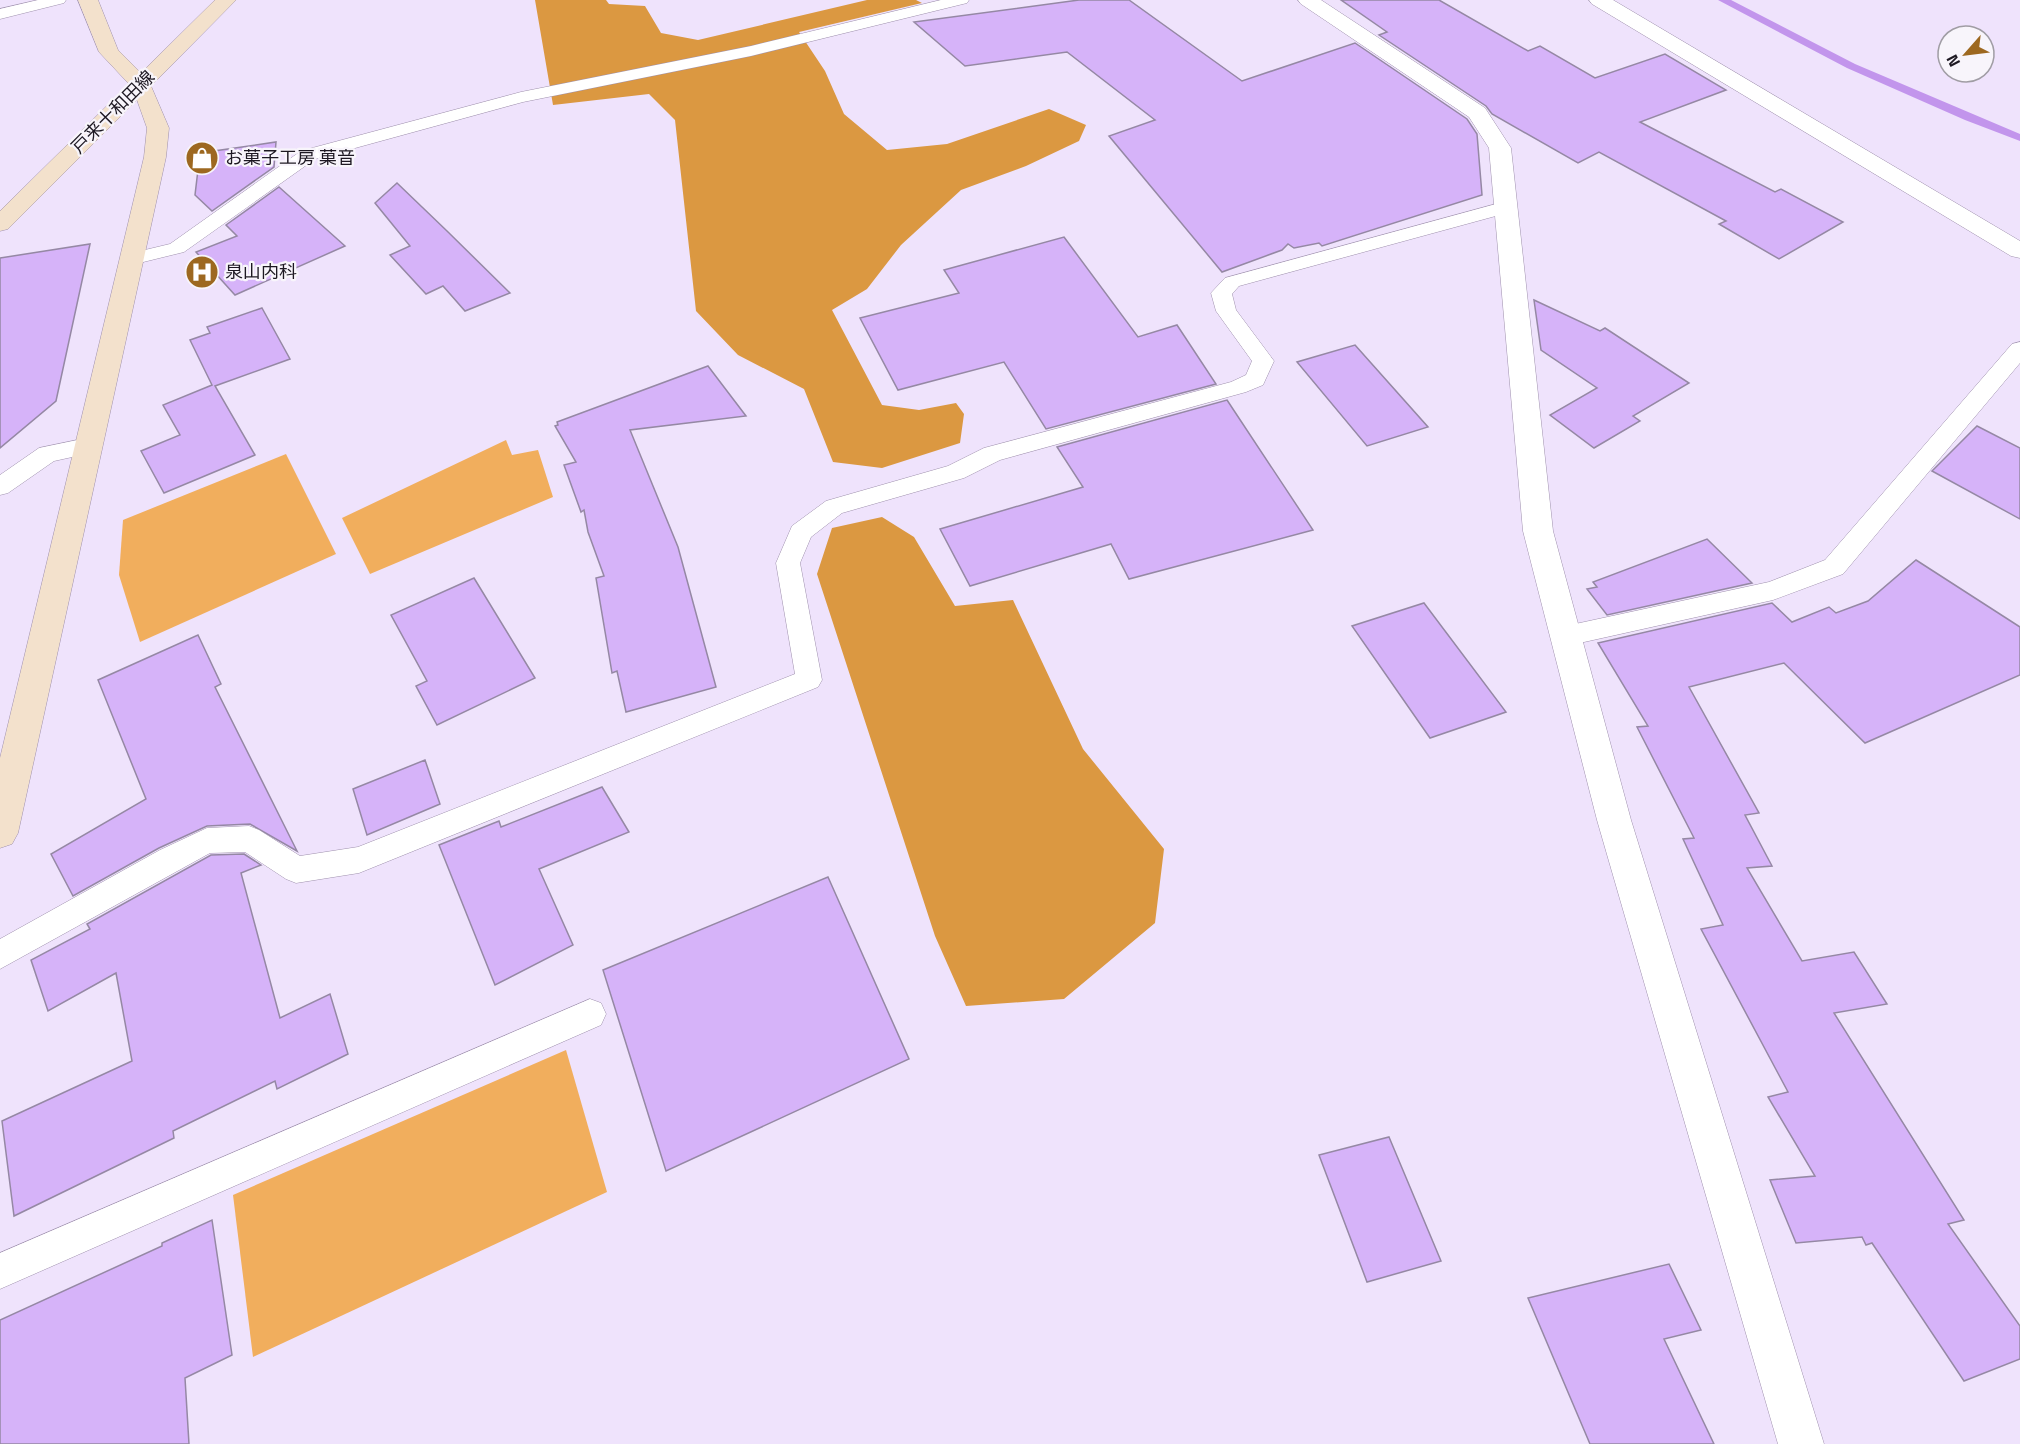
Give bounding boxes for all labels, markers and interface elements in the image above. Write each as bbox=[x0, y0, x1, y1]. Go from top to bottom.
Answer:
north arrow bbox=[1936, 24, 1996, 84]
text: N bbox=[1940, 51, 1966, 72]
street label: 戸来十和田線 bbox=[65, 64, 160, 159]
shop icon: お菓子工房 菓音 bbox=[184, 140, 220, 176]
place label: お菓子工房 菓音 bbox=[225, 144, 355, 171]
hospital icon: 泉山内科 bbox=[184, 254, 220, 290]
place label: 泉山内科 bbox=[225, 258, 297, 285]

